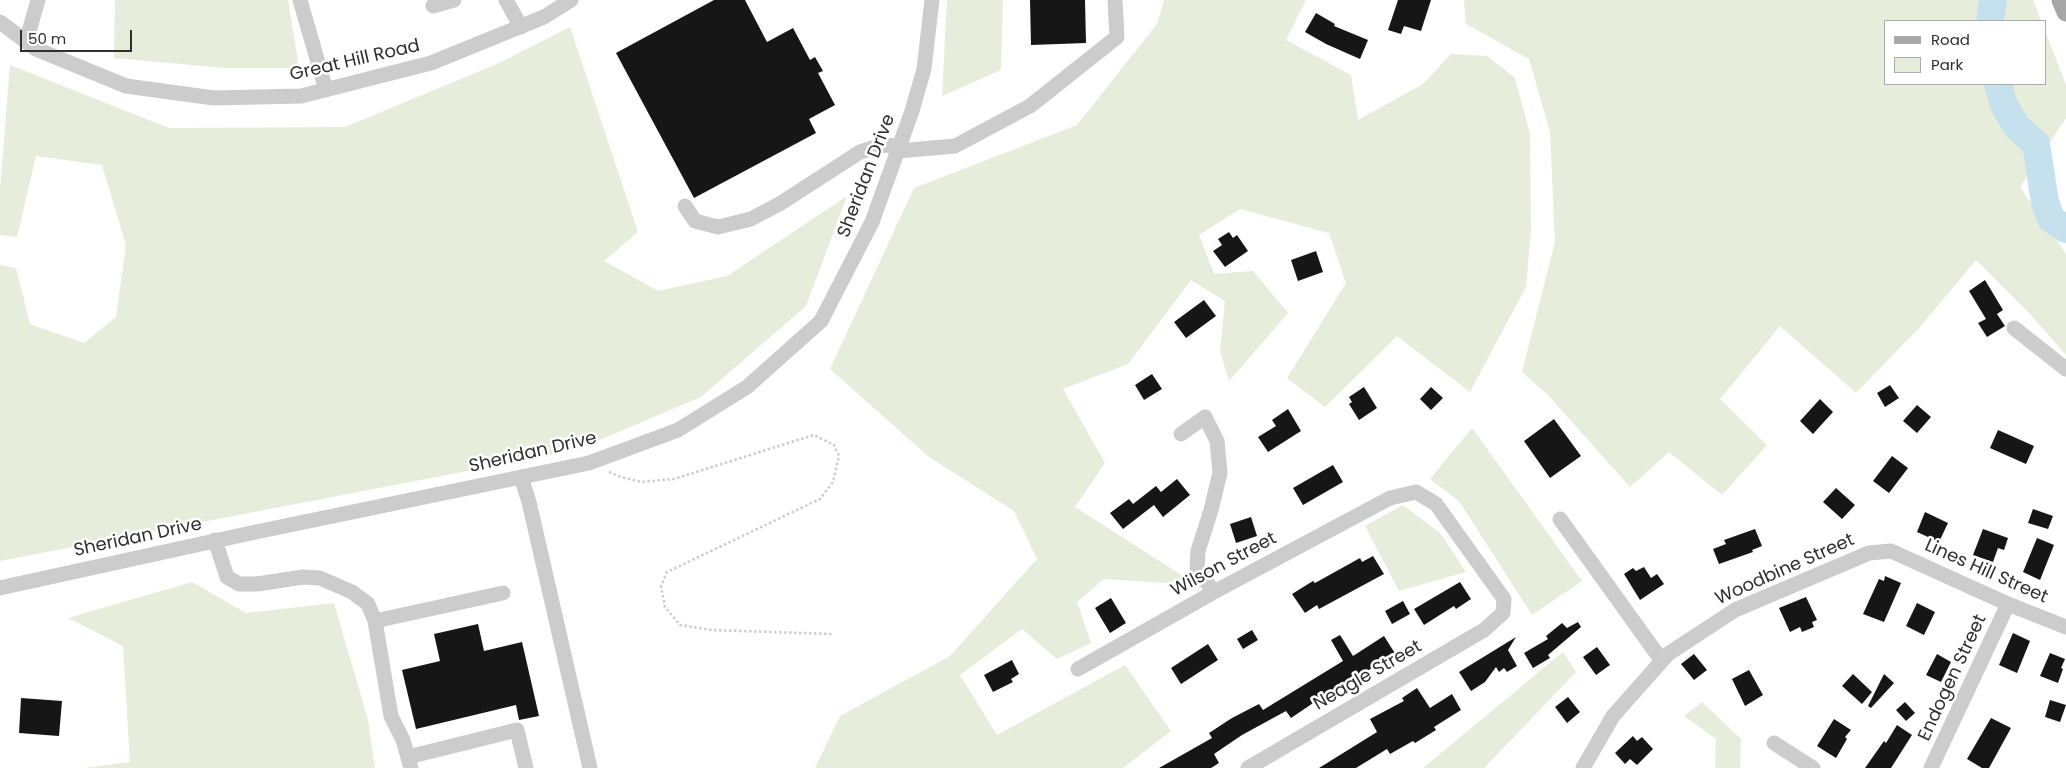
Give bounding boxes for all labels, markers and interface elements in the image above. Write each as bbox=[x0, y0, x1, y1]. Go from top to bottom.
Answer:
scale bar bbox=[22, 20, 135, 52]
legend bbox=[1884, 20, 2046, 85]
text: 50 m bbox=[28, 28, 66, 49]
text: Road bbox=[1931, 29, 1970, 50]
street label: Great Hill Road bbox=[288, 36, 422, 86]
text: Park bbox=[1931, 54, 1963, 75]
street label: Sheridan Drive bbox=[834, 111, 900, 241]
street label: Sheridan Drive bbox=[467, 428, 599, 478]
street label: Sheridan Drive bbox=[72, 514, 204, 562]
street label: Wilson Street bbox=[1168, 528, 1280, 602]
street label: Woodbine Street bbox=[1712, 530, 1858, 610]
street label: Lines Hill Street bbox=[1921, 535, 2051, 609]
street label: Endogen Street bbox=[1914, 611, 1992, 745]
street label: Neagle Street bbox=[1310, 636, 1426, 716]

